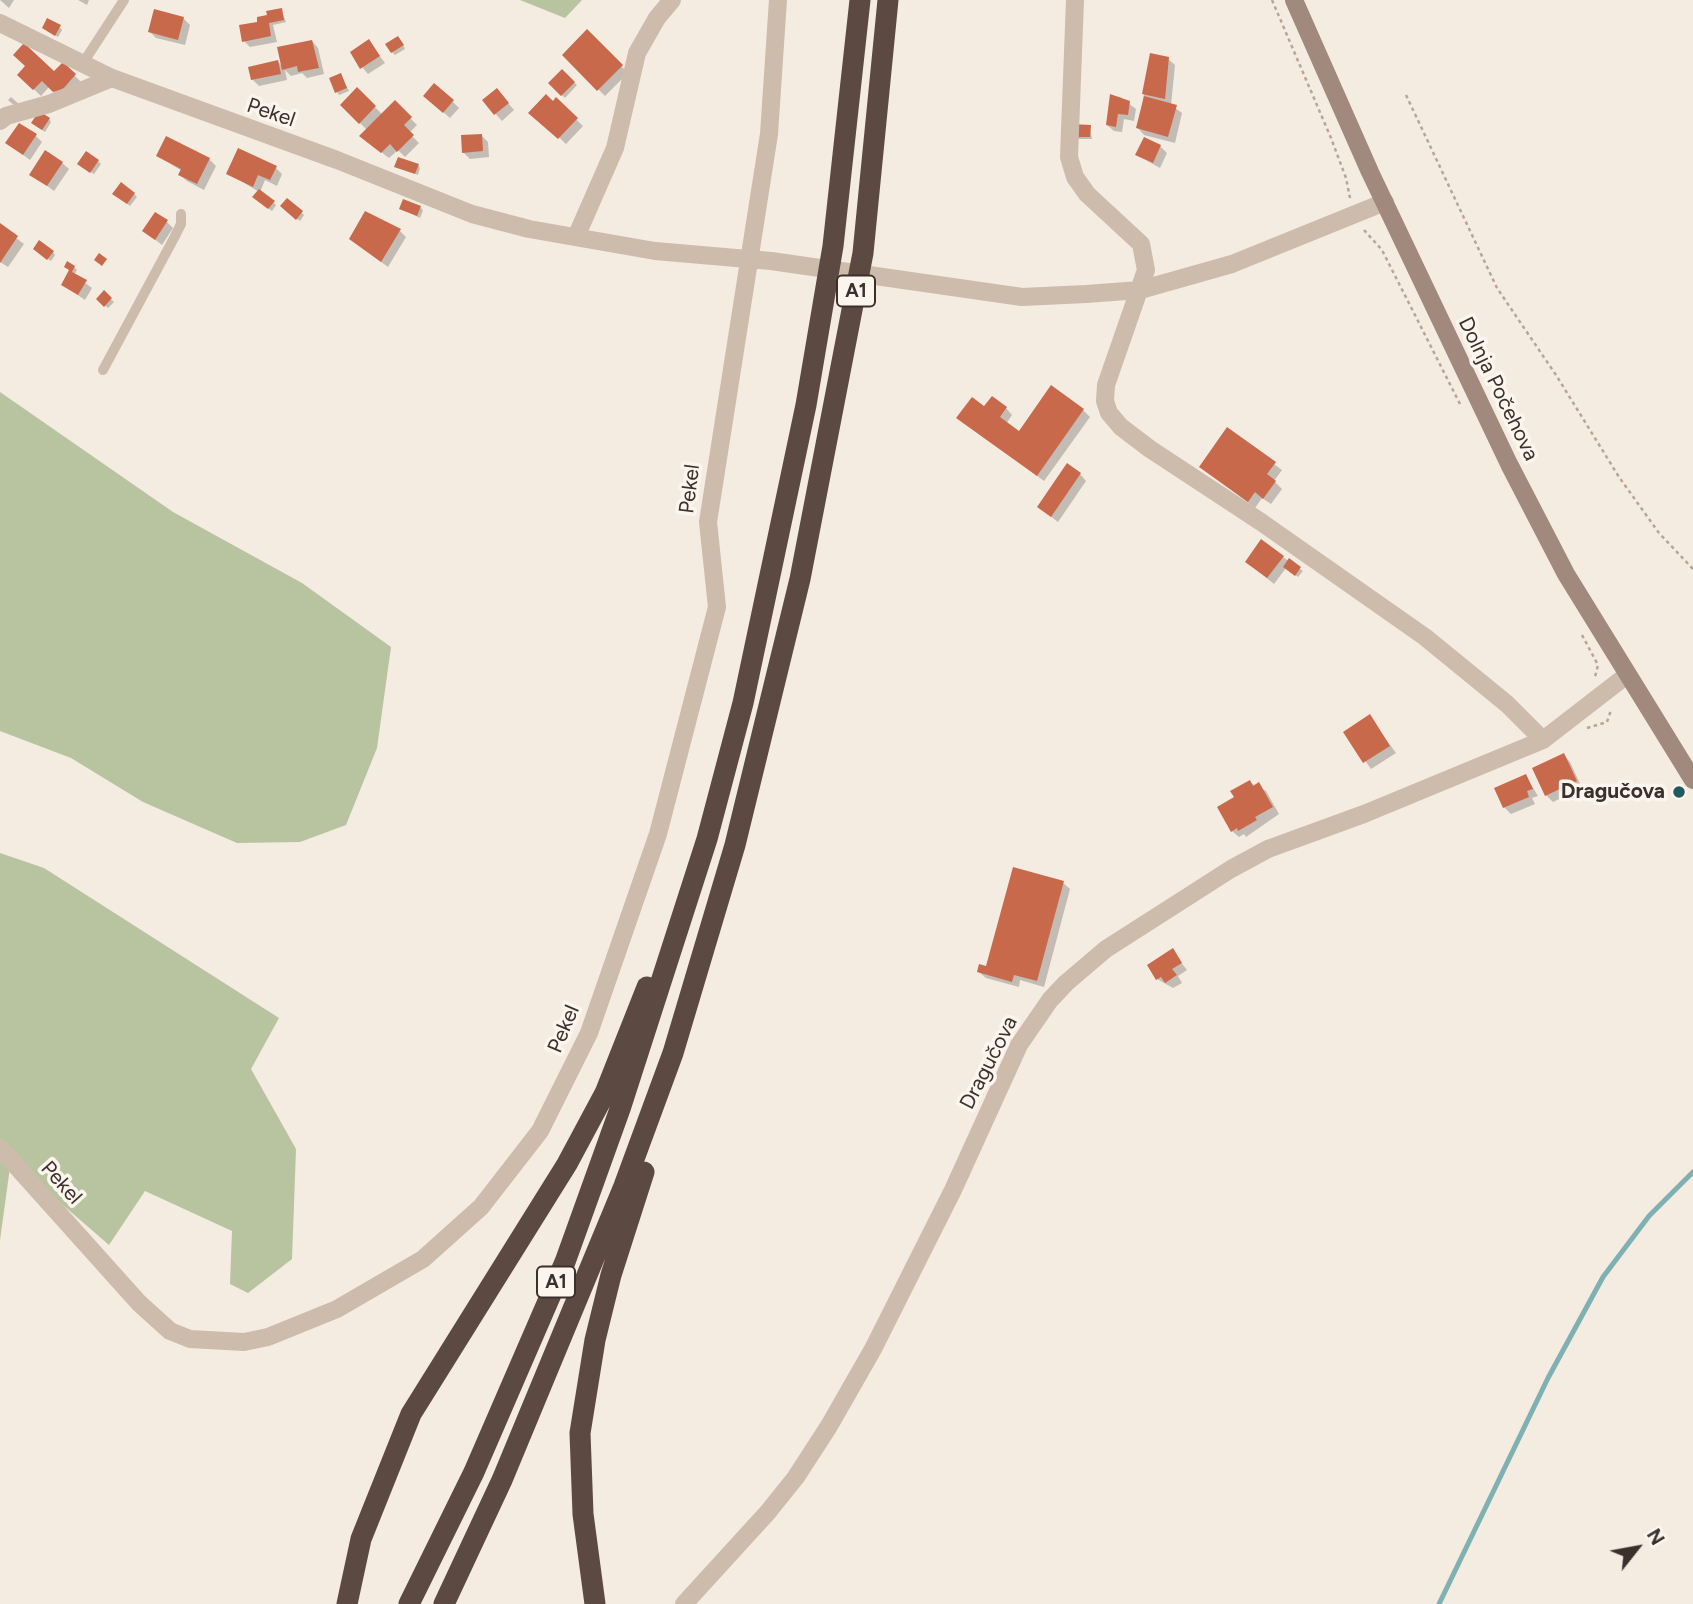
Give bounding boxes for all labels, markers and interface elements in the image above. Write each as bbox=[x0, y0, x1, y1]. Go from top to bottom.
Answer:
street label: Pekel bbox=[244, 93, 298, 133]
road number: A1 bbox=[837, 276, 875, 306]
street label: Dolnja Počehova bbox=[1452, 313, 1544, 465]
street label: Pekel bbox=[674, 463, 706, 515]
place label: Dragučova bbox=[1561, 779, 1665, 805]
marker: Dragučova bbox=[1671, 784, 1687, 800]
street label: Pekel bbox=[543, 1001, 585, 1057]
street label: Dragučova bbox=[955, 1012, 1023, 1114]
street label: Pekel bbox=[35, 1156, 87, 1210]
road number: A1 bbox=[537, 1266, 575, 1298]
north arrow bbox=[1602, 1513, 1672, 1583]
text: N bbox=[1642, 1525, 1669, 1549]

